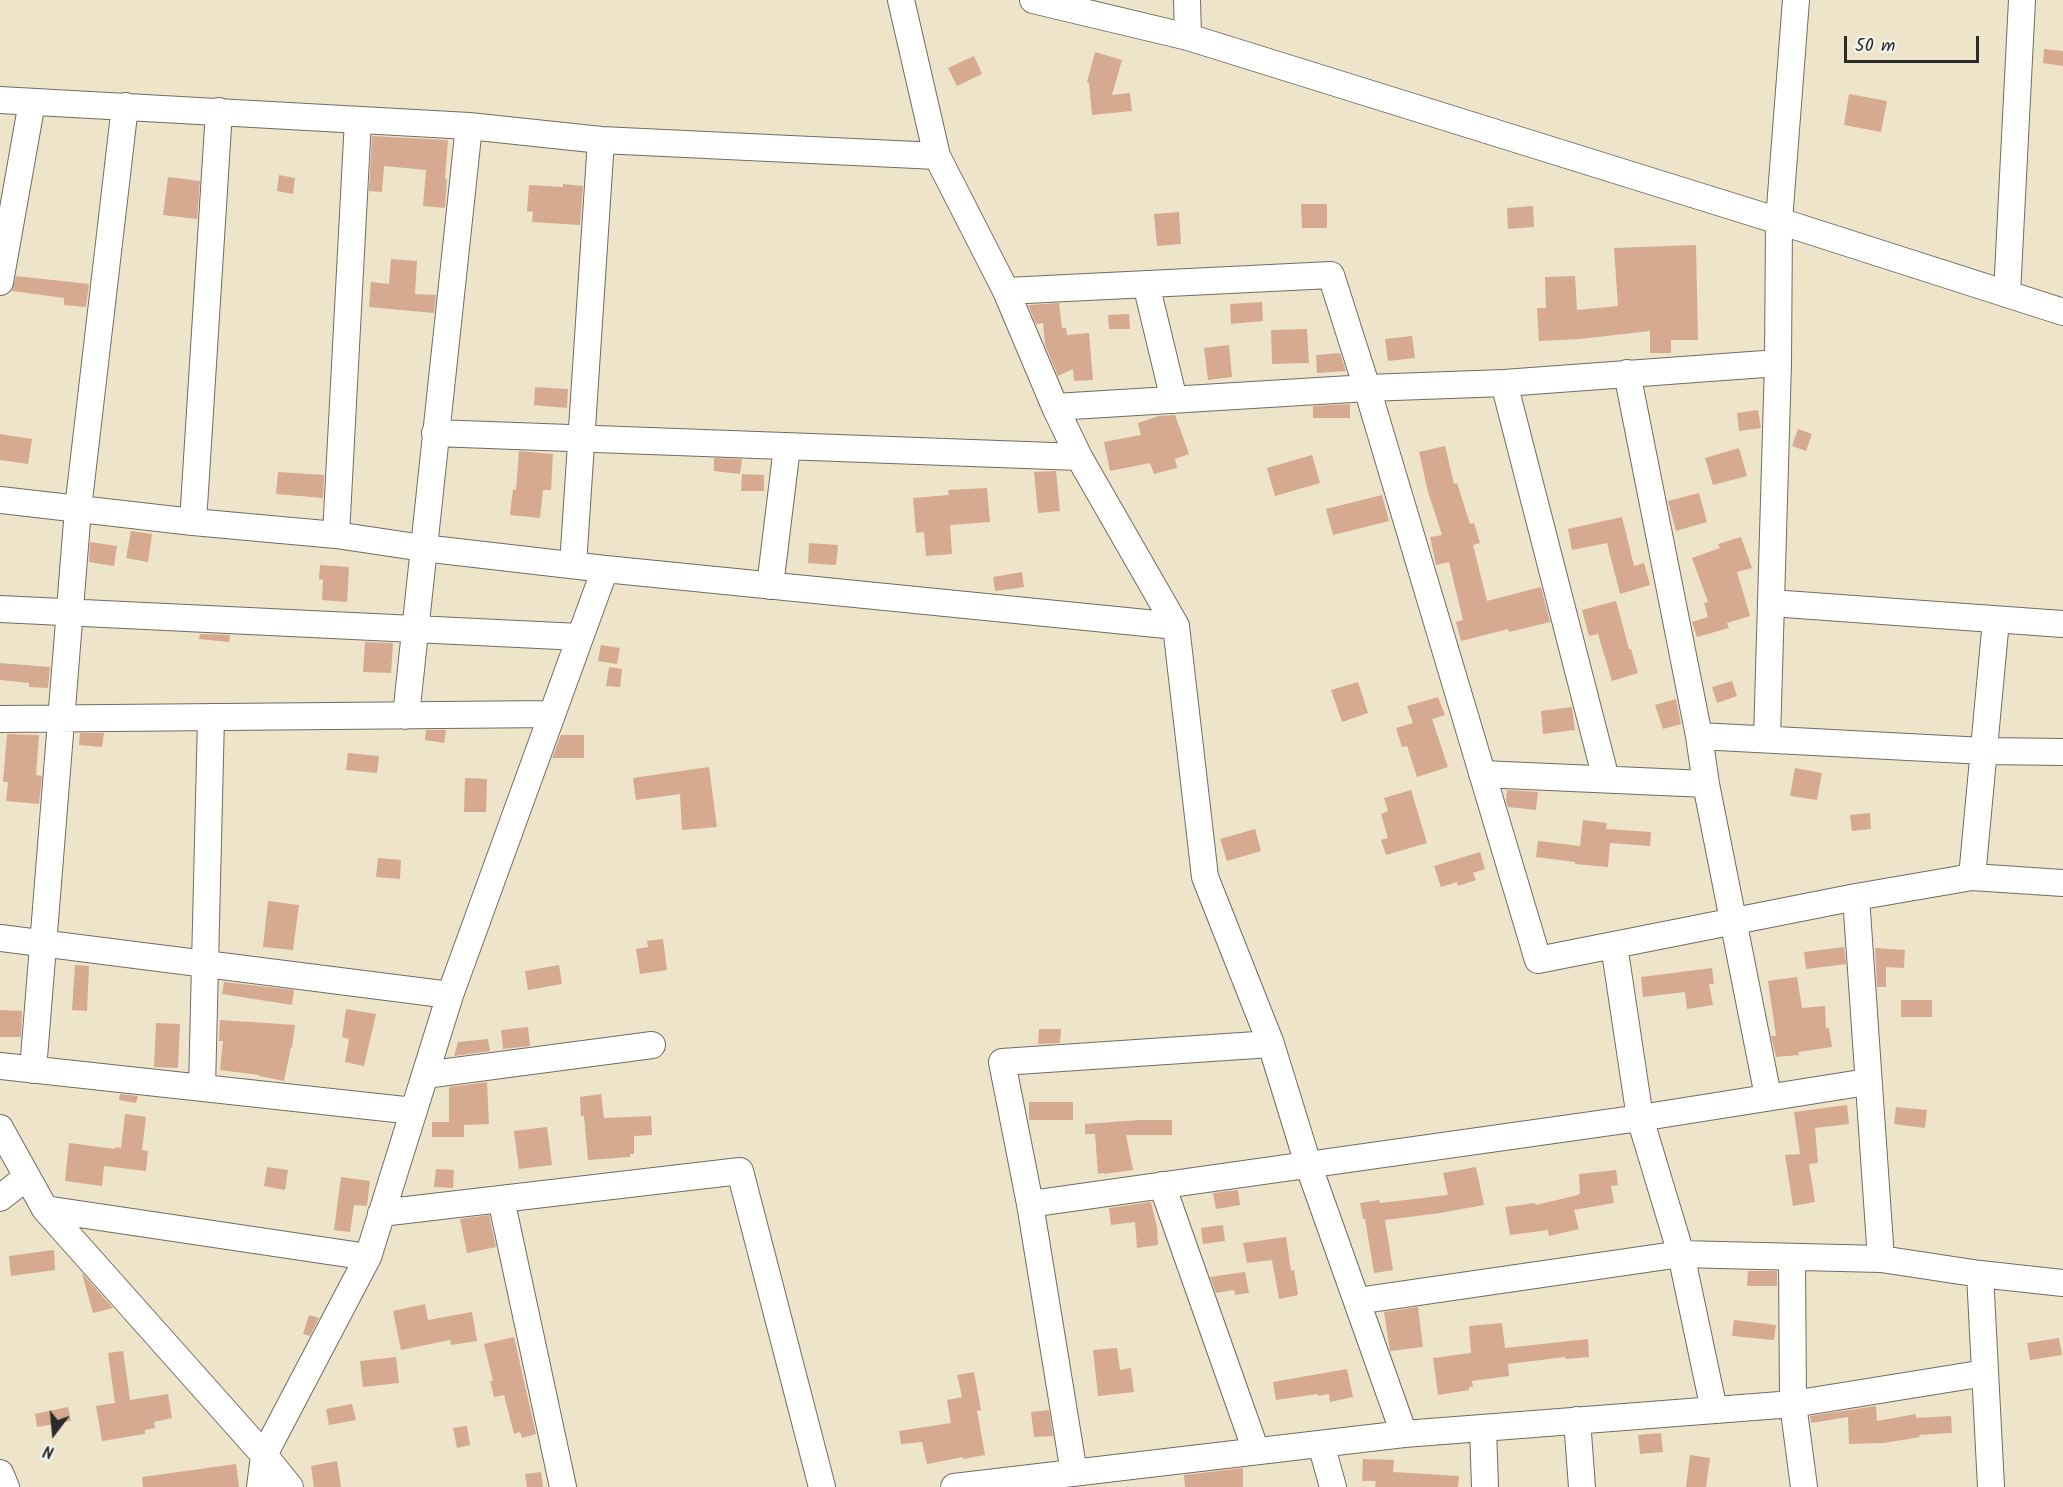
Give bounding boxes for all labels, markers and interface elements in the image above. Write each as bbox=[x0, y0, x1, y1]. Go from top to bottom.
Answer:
scale bar bbox=[1847, 24, 1982, 62]
text: 50 m bbox=[1855, 32, 1895, 61]
north arrow bbox=[24, 1403, 84, 1463]
text: N bbox=[41, 1437, 57, 1464]

